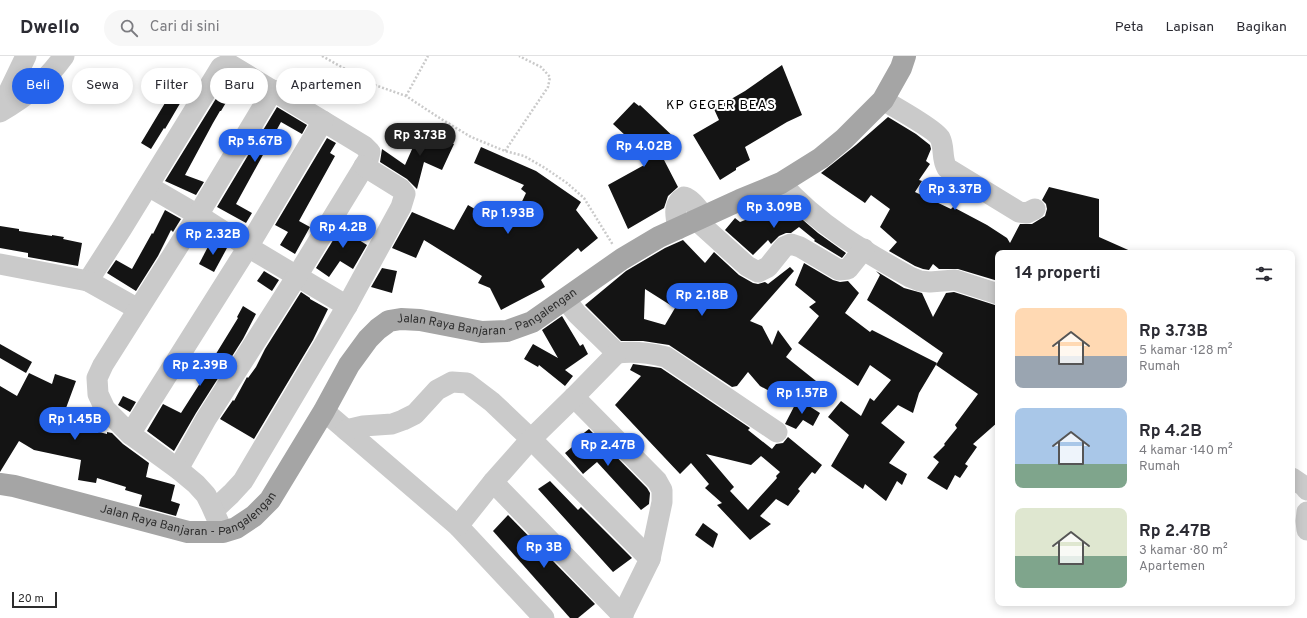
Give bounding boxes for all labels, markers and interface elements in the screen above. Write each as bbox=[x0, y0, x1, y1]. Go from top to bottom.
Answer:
search box bbox=[104, 10, 384, 46]
text: Dwello bbox=[20, 16, 80, 40]
icon: search bbox=[118, 17, 140, 39]
text: Cari di sini bbox=[150, 18, 219, 37]
text: Peta bbox=[1115, 19, 1143, 36]
text: Lapisan bbox=[1165, 19, 1214, 36]
text: Bagikan bbox=[1236, 19, 1287, 36]
chip: Beli bbox=[12, 68, 64, 104]
chip: Sewa bbox=[72, 68, 133, 104]
chip: Filter bbox=[141, 68, 202, 104]
chip: Baru bbox=[210, 68, 268, 104]
chip: Apartemen bbox=[276, 68, 376, 104]
district label: KP GEGER BEAS bbox=[666, 98, 776, 114]
pin: Rp 3.73B bbox=[379, 123, 461, 157]
text: Rp 3.73B bbox=[394, 128, 446, 144]
pin: Rp 5.67B bbox=[214, 129, 296, 163]
text: Rp 5.67B bbox=[228, 134, 282, 150]
pin: Rp 4.02B bbox=[603, 134, 685, 168]
text: Rp 4.02B bbox=[616, 139, 672, 155]
pin: Rp 3.37B bbox=[914, 177, 996, 211]
text: Rp 3.37B bbox=[928, 182, 982, 198]
pin: Rp 3.09B bbox=[733, 195, 815, 229]
text: Rp 3.09B bbox=[746, 200, 802, 216]
pin: Rp 1.93B bbox=[467, 201, 549, 235]
text: Rp 1.93B bbox=[482, 206, 534, 222]
pin: Rp 4.2B bbox=[306, 215, 380, 249]
text: Rp 4.2B bbox=[319, 220, 367, 236]
pin: Rp 2.32B bbox=[172, 222, 254, 256]
text: Rp 2.32B bbox=[185, 227, 241, 243]
text: 14 properti bbox=[1015, 263, 1101, 285]
icon: filters bbox=[1253, 263, 1275, 285]
pin: Rp 2.18B bbox=[661, 283, 743, 317]
street label: Jalan Raya Banjaran - Pangalengan bbox=[395, 285, 580, 340]
text: Rp 2.18B bbox=[675, 288, 729, 304]
text: Rp 3.73B bbox=[1139, 321, 1208, 343]
icon: home bbox=[1047, 324, 1095, 372]
text: 5 kamar · 128 m² bbox=[1139, 343, 1232, 359]
pin: Rp 2.39B bbox=[159, 353, 241, 387]
text: Rp 2.39B bbox=[172, 358, 228, 374]
text: Rumah bbox=[1139, 359, 1180, 375]
pin: Rp 1.57B bbox=[761, 381, 843, 415]
text: Rp 1.57B bbox=[776, 386, 828, 402]
pin: Rp 1.45B bbox=[34, 407, 116, 441]
text: Rp 1.45B bbox=[48, 412, 102, 428]
text: Rp 4.2B bbox=[1139, 421, 1202, 443]
icon: home bbox=[1047, 424, 1095, 472]
pin: Rp 2.47B bbox=[567, 433, 649, 467]
text: Rp 2.47B bbox=[580, 438, 636, 454]
text: 4 kamar · 140 m² bbox=[1139, 443, 1233, 459]
text: Rumah bbox=[1139, 459, 1180, 475]
street label: Jalan Raya Banjaran - Pangalengan bbox=[98, 489, 281, 540]
text: Rp 2.47B bbox=[1139, 521, 1211, 543]
icon: home bbox=[1047, 524, 1095, 572]
pin: Rp 3B bbox=[516, 535, 572, 569]
text: Rp 3B bbox=[526, 540, 562, 556]
text: 3 kamar · 80 m² bbox=[1139, 543, 1228, 559]
text: Apartemen bbox=[1139, 559, 1205, 575]
scale bar bbox=[12, 590, 57, 609]
text: 20 m bbox=[18, 592, 44, 606]

